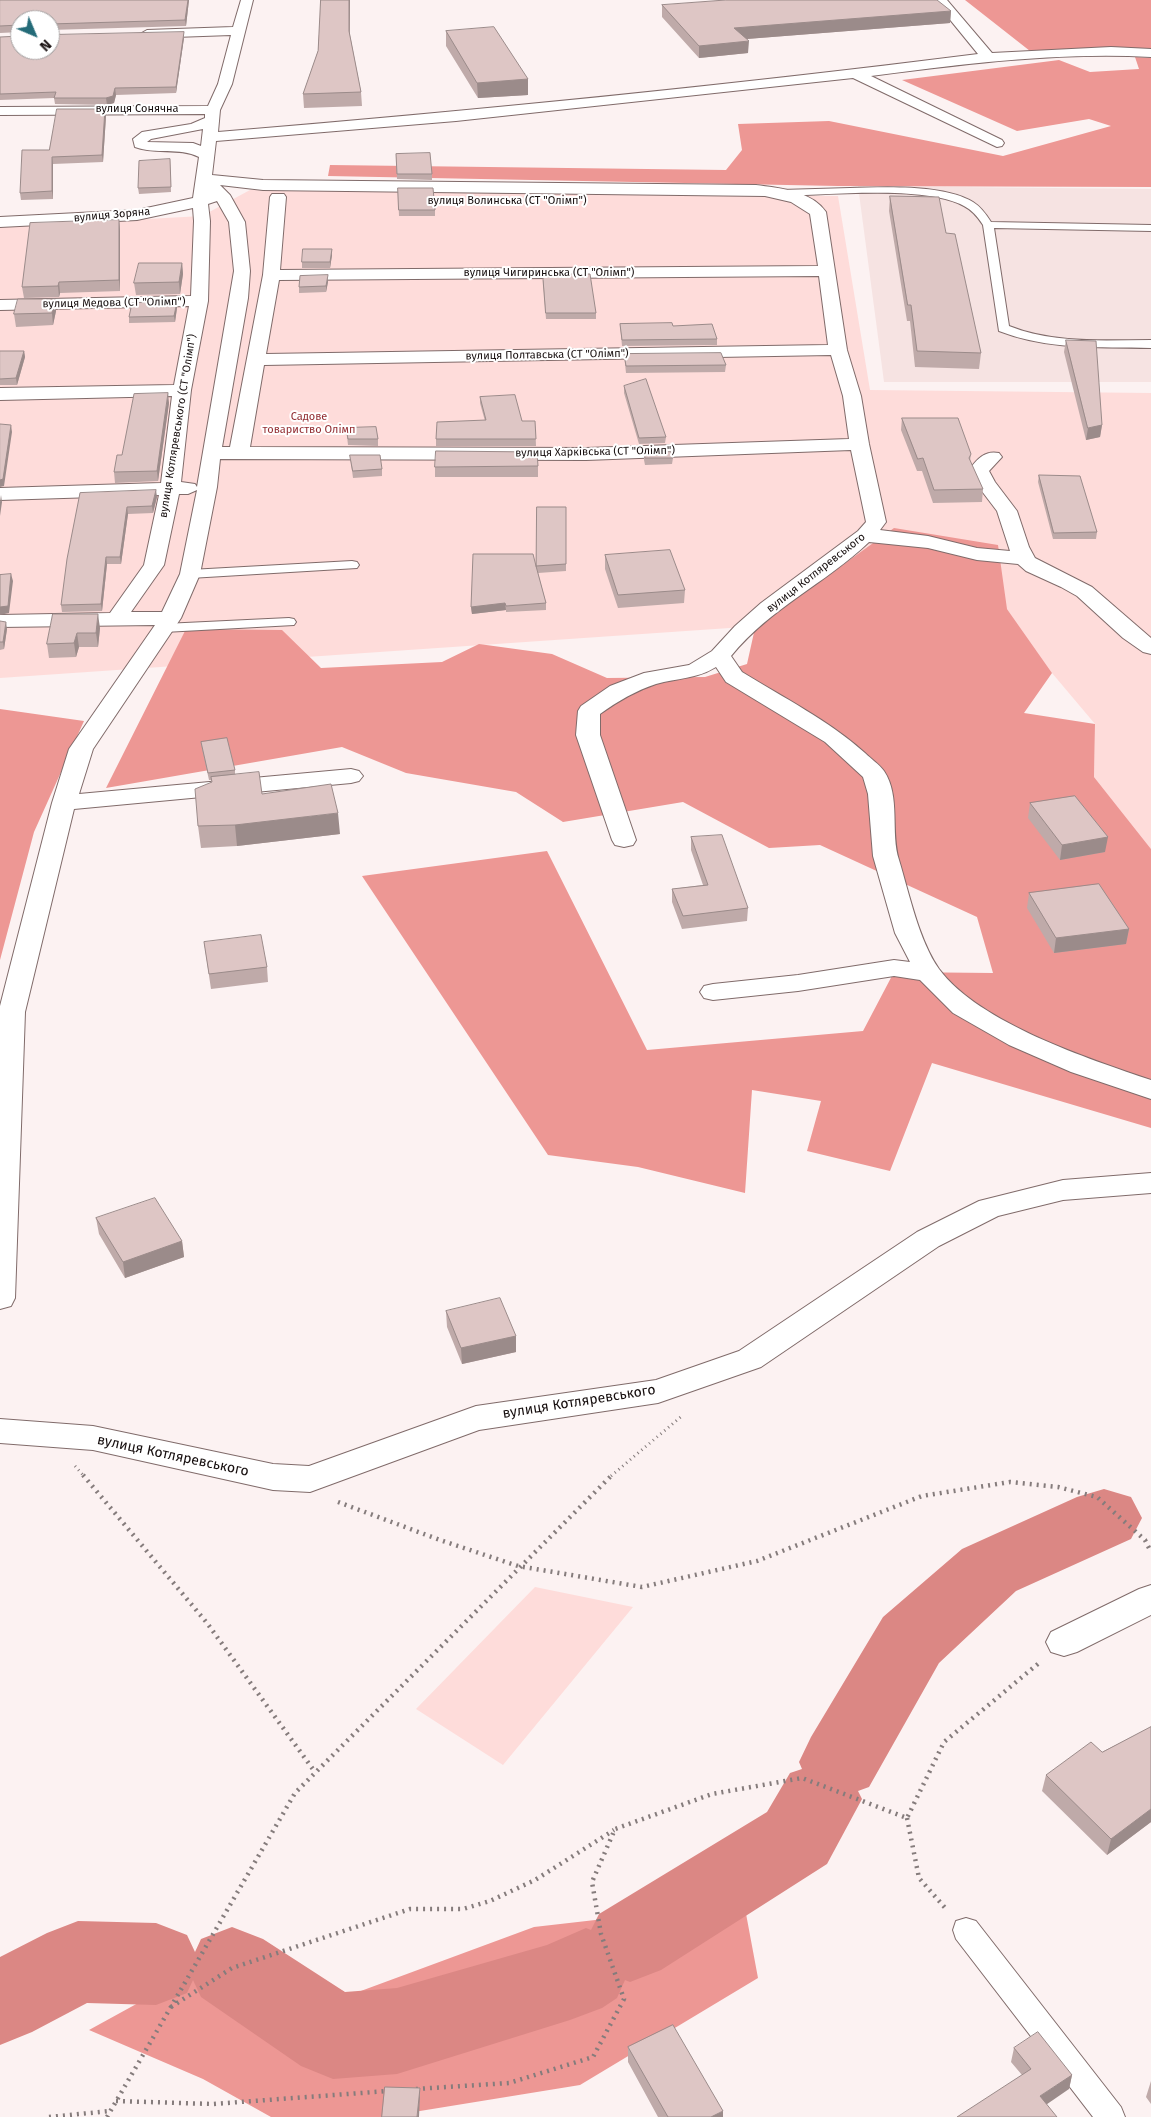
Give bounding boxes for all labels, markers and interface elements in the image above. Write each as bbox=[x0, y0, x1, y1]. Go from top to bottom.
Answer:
north arrow bbox=[10, 10, 60, 60]
text: N bbox=[36, 36, 55, 55]
street label: вулиця Сонячна bbox=[95, 102, 179, 116]
street label: вулиця Волинська (СТ "Олімп") bbox=[428, 194, 586, 208]
street label: вулиця Зоряна bbox=[73, 205, 151, 225]
street label: вулиця Чигиринська (СТ "Олімп") bbox=[464, 266, 634, 280]
street label: вулиця Медова (СТ "Олімп") bbox=[42, 295, 186, 311]
street label: вулиця Котляревського (СТ "Олімп") bbox=[157, 333, 199, 519]
street label: вулиця Полтавська (СТ "Олімп") bbox=[465, 347, 629, 363]
park label: Садове товариство Олімп bbox=[263, 410, 355, 436]
street label: вулиця Харківська (СТ "Олімп") bbox=[515, 444, 675, 460]
street label: вулиця Котляревського bbox=[764, 530, 868, 616]
street label: вулиця Котляревського bbox=[501, 1382, 657, 1422]
street label: вулиця Котляревського bbox=[96, 1432, 250, 1480]

